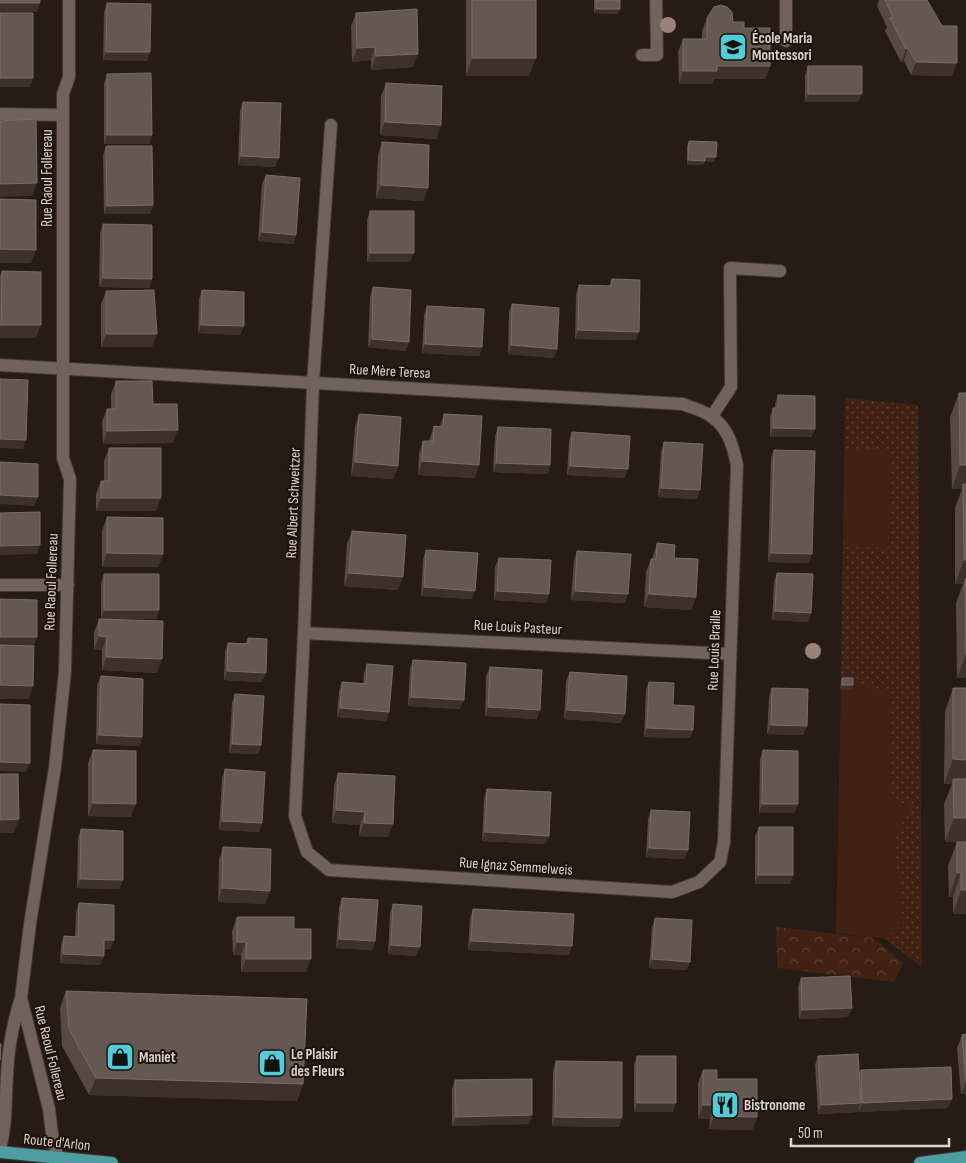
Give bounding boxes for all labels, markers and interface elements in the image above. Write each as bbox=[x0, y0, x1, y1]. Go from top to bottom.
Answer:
place label: École Maria Montessori bbox=[752, 29, 812, 65]
school or university icon: École Maria Montessori bbox=[718, 32, 748, 62]
street label: Rue Raoul Follereau bbox=[38, 129, 57, 227]
street label: Rue Mère Teresa bbox=[349, 360, 431, 383]
street label: Rue Albert Schweitzer bbox=[282, 447, 305, 559]
street label: Rue Raoul Follereau bbox=[40, 533, 63, 631]
street label: Rue Louis Braille bbox=[704, 609, 725, 691]
street label: Rue Louis Pasteur bbox=[473, 616, 563, 639]
street label: Rue Ignaz Semmelweis bbox=[459, 853, 573, 880]
street label: Rue Raoul Follereau bbox=[30, 1004, 71, 1103]
shop icon: Maniet bbox=[105, 1042, 135, 1072]
place label: Le Plaisir des Fleurs bbox=[291, 1045, 345, 1081]
place label: Maniet bbox=[139, 1048, 176, 1067]
shop icon: Le Plaisir des Fleurs bbox=[257, 1048, 287, 1078]
restaurant icon: Bistronome bbox=[710, 1090, 740, 1120]
place label: Bistronome bbox=[744, 1096, 805, 1115]
scale bar bbox=[791, 1116, 948, 1148]
text: 50 m bbox=[798, 1124, 823, 1143]
street label: Route d'Arlon bbox=[23, 1130, 91, 1155]

